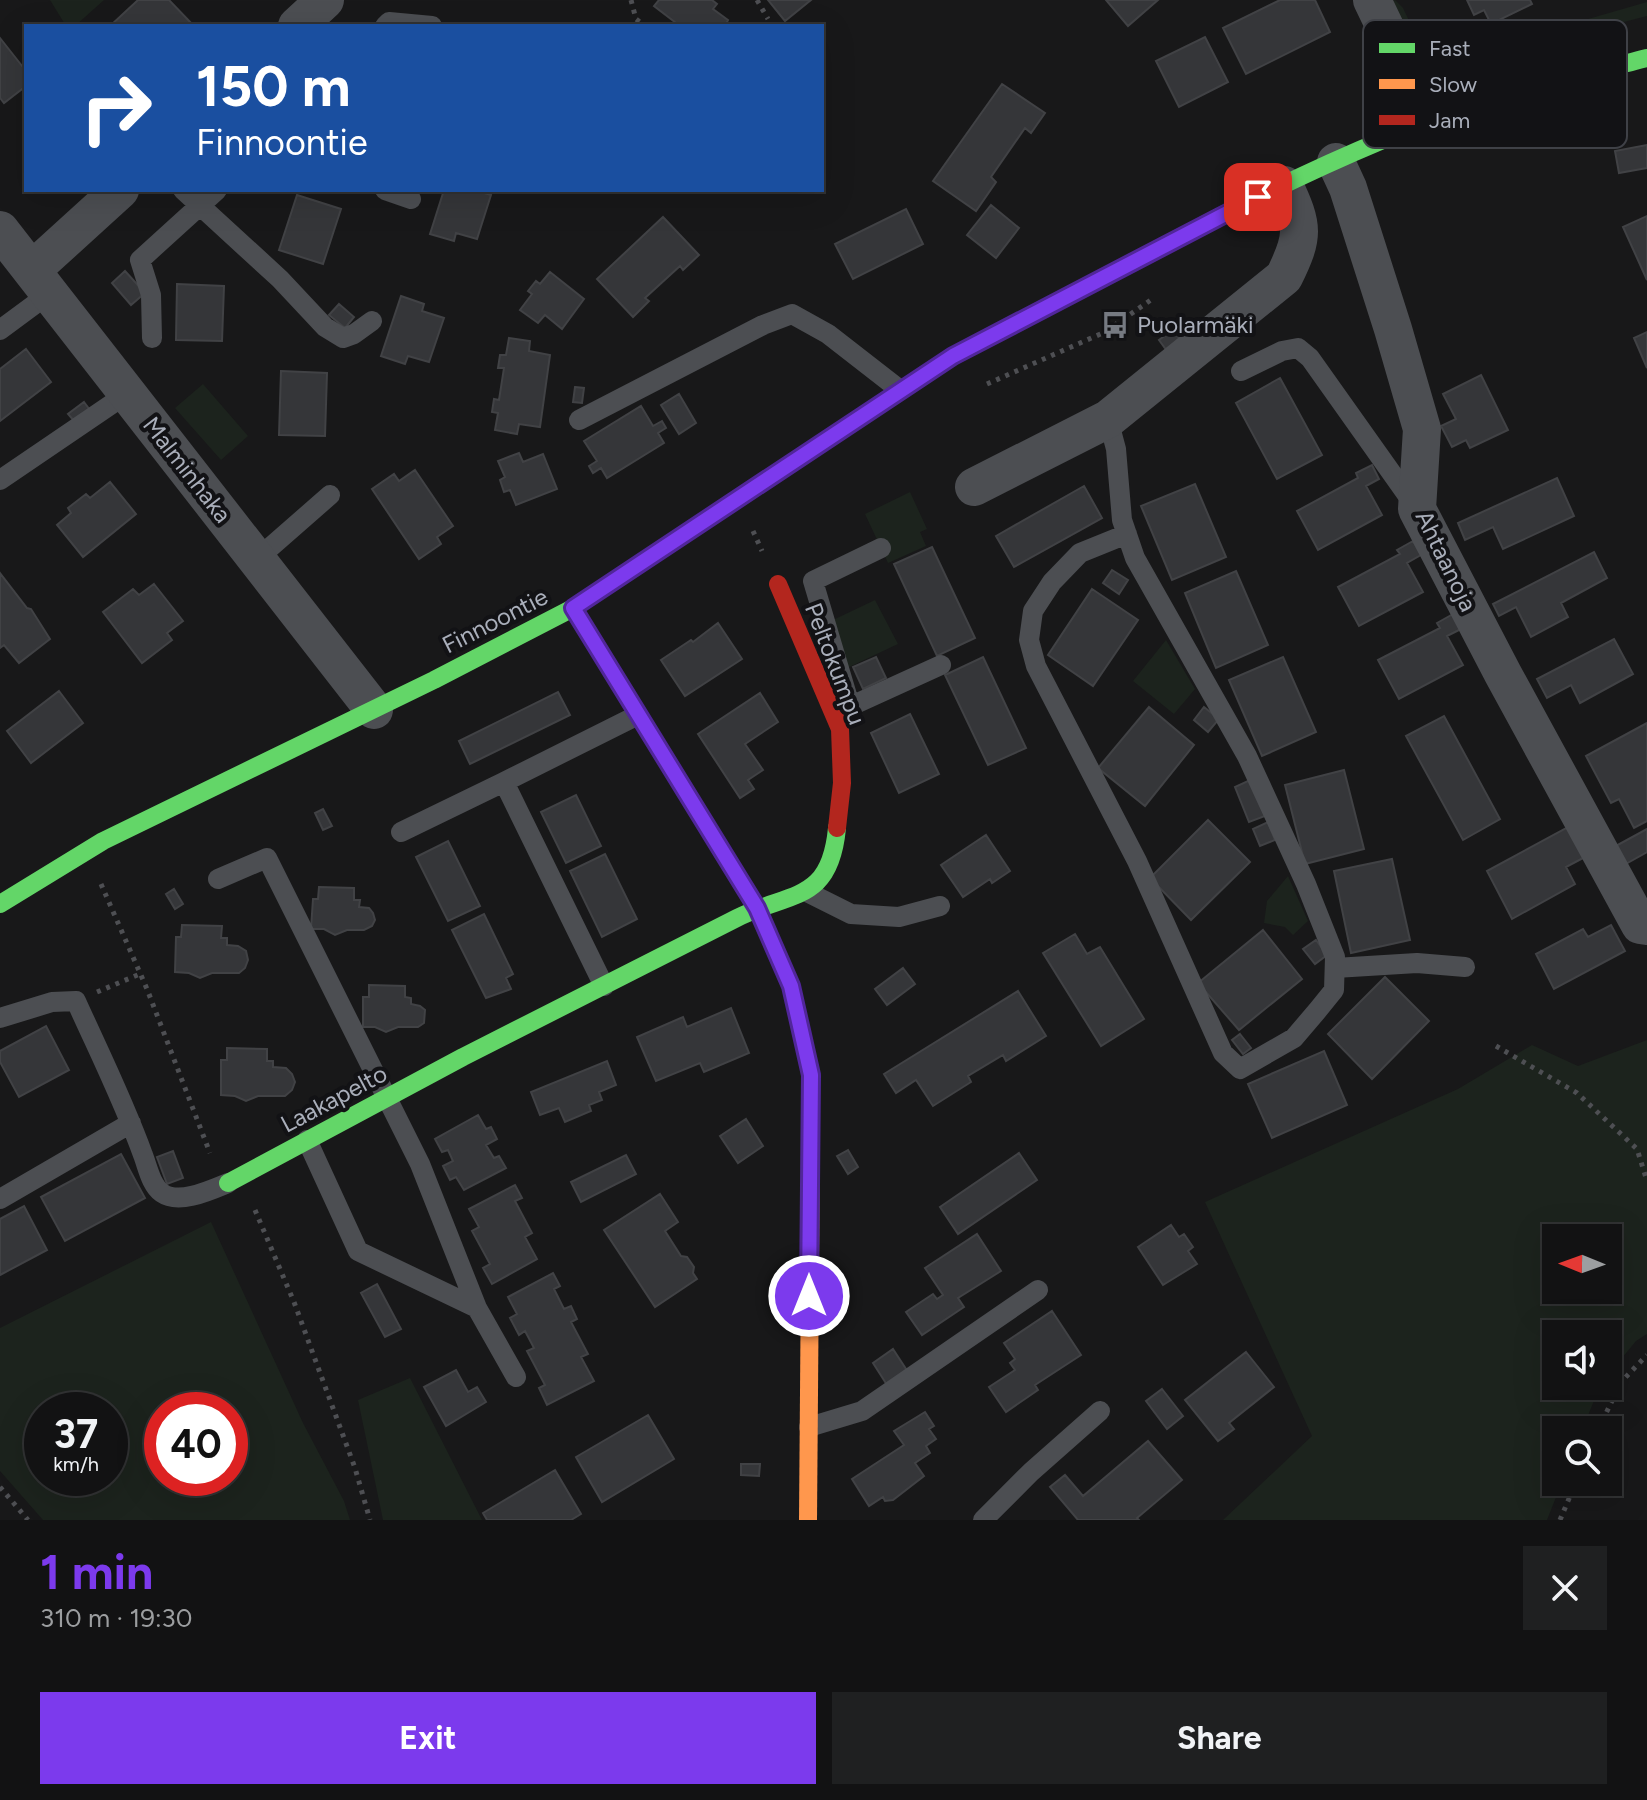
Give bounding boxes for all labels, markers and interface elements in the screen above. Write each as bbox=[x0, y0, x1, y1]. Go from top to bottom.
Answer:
legend bbox=[1363, 20, 1627, 148]
text: Fast bbox=[1429, 35, 1471, 62]
text: 150 m bbox=[196, 53, 351, 120]
icon: right bbox=[64, 56, 168, 160]
text: Slow bbox=[1429, 71, 1478, 98]
text: Jam bbox=[1429, 107, 1470, 134]
text: Finnoontie bbox=[196, 121, 368, 164]
pin bbox=[1224, 163, 1292, 231]
icon: arrive bbox=[1236, 175, 1280, 219]
bus stop icon: Puolarmäki bbox=[1100, 310, 1130, 340]
place label: Puolarmäki bbox=[1137, 310, 1254, 339]
street label: Malminhaka bbox=[137, 411, 238, 528]
street label: Ahtaanoja bbox=[1409, 505, 1483, 616]
street label: Finnoontie bbox=[437, 582, 552, 659]
street label: Peltokumpu bbox=[799, 599, 872, 729]
street label: Laakapelto bbox=[276, 1059, 392, 1139]
north arrow bbox=[1542, 1224, 1622, 1304]
map controls bbox=[1542, 1224, 1622, 1496]
position arrow bbox=[767, 1254, 851, 1338]
button: sound bbox=[1542, 1320, 1622, 1400]
speed limit sign: 40 bbox=[144, 1392, 248, 1496]
text: 37 bbox=[54, 1410, 98, 1458]
button: search bbox=[1542, 1416, 1622, 1496]
text: km/h bbox=[53, 1452, 99, 1476]
text: 1 min bbox=[40, 1543, 153, 1601]
button: close bbox=[1523, 1546, 1607, 1630]
text: 310 m · 19:30 bbox=[40, 1602, 192, 1634]
button: Exit bbox=[40, 1692, 816, 1784]
button: Share bbox=[832, 1692, 1607, 1784]

